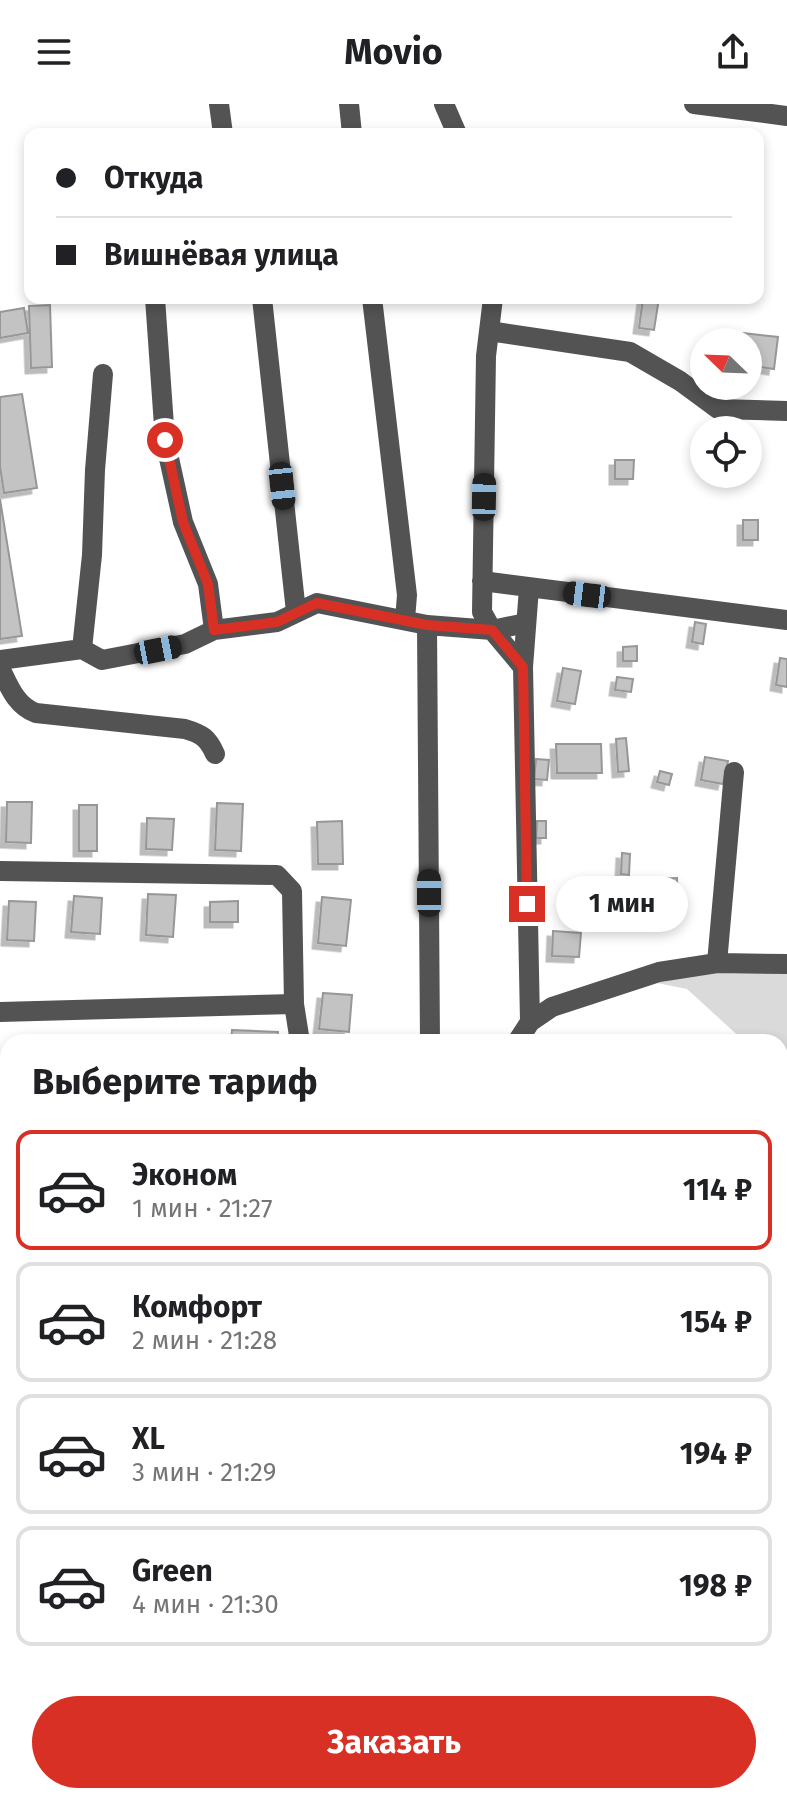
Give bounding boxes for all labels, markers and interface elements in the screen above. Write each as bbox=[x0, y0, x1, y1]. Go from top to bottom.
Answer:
icon: menu bbox=[32, 30, 76, 74]
text: Movio bbox=[344, 30, 443, 74]
icon: share bbox=[711, 30, 755, 74]
text: Откуда bbox=[104, 160, 203, 196]
text: Вишнёвая улица bbox=[104, 237, 339, 273]
north arrow bbox=[690, 328, 762, 400]
map controls bbox=[690, 328, 762, 488]
button: locate bbox=[690, 416, 762, 488]
route start bbox=[147, 422, 183, 458]
car bbox=[268, 461, 296, 511]
car bbox=[472, 473, 496, 521]
car bbox=[562, 580, 612, 610]
car bbox=[132, 634, 184, 666]
car bbox=[417, 869, 441, 917]
callout: 1 мин bbox=[555, 876, 687, 932]
route end bbox=[509, 886, 545, 922]
text: 1 мин bbox=[589, 888, 655, 919]
text: Выберите тариф bbox=[32, 1060, 318, 1104]
icon: car bbox=[36, 1154, 108, 1226]
text: Эконом bbox=[132, 1157, 237, 1193]
text: 114 ₽ bbox=[683, 1172, 752, 1208]
text: 1 мин · 21:27 bbox=[132, 1193, 273, 1224]
icon: car bbox=[36, 1286, 108, 1358]
text: Комфорт bbox=[132, 1289, 262, 1325]
text: 154 ₽ bbox=[680, 1304, 752, 1340]
text: 2 мин · 21:28 bbox=[132, 1325, 277, 1356]
icon: car bbox=[36, 1418, 108, 1490]
text: XL bbox=[132, 1421, 165, 1457]
text: 194 ₽ bbox=[680, 1436, 752, 1472]
text: 3 мин · 21:29 bbox=[132, 1457, 276, 1488]
icon: car bbox=[36, 1550, 108, 1622]
text: Green bbox=[132, 1553, 213, 1589]
text: 198 ₽ bbox=[679, 1568, 752, 1604]
text: 4 мин · 21:30 bbox=[132, 1589, 279, 1620]
button: Заказать bbox=[32, 1696, 756, 1788]

